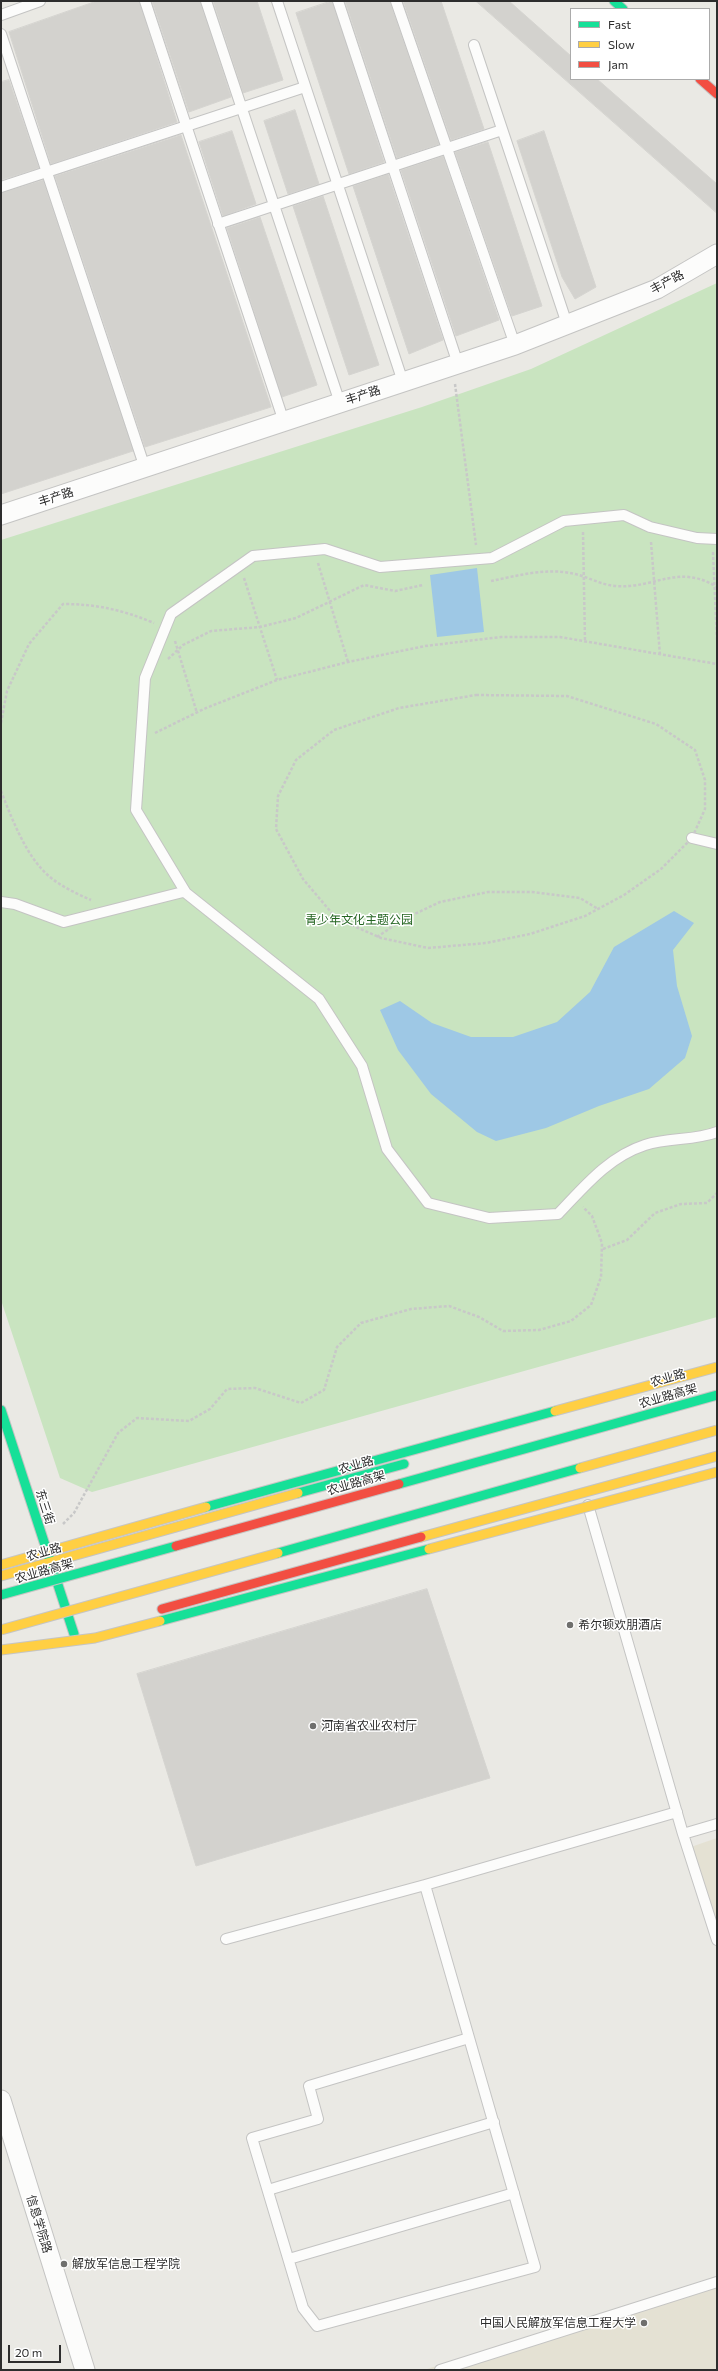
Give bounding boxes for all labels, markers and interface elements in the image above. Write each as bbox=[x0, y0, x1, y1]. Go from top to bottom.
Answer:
legend bbox=[570, 8, 710, 80]
text: Fast bbox=[608, 17, 631, 31]
text: Slow bbox=[608, 37, 635, 51]
text: Jam bbox=[608, 57, 628, 71]
street label: 丰产路 bbox=[648, 267, 686, 297]
street label: 丰产路 bbox=[344, 383, 382, 407]
street label: 丰产路 bbox=[37, 485, 75, 509]
park label: 青少年文化主题公园 bbox=[305, 913, 413, 927]
street label: 农业路 bbox=[649, 1366, 687, 1390]
street label: 农业路高架 bbox=[637, 1381, 699, 1411]
street label: 农业路 bbox=[337, 1453, 375, 1477]
street label: 农业路高架 bbox=[325, 1468, 387, 1498]
street label: 东三街 bbox=[33, 1488, 57, 1526]
street label: 农业路 bbox=[25, 1540, 63, 1564]
street label: 农业路高架 bbox=[13, 1556, 75, 1586]
place label: 希尔顿欢朋酒店 bbox=[578, 1618, 662, 1632]
marker: 希尔顿欢朋酒店 bbox=[565, 1620, 575, 1630]
place label: 河南省农业农村厅 bbox=[321, 1719, 417, 1733]
marker: 河南省农业农村厅 bbox=[308, 1721, 318, 1731]
street label: 信息学院路 bbox=[23, 2193, 55, 2255]
place label: 解放军信息工程学院 bbox=[72, 2257, 180, 2271]
marker: 解放军信息工程学院 bbox=[59, 2259, 69, 2269]
place label: 中国人民解放军信息工程大学 bbox=[480, 2316, 636, 2330]
marker: 中国人民解放军信息工程大学 bbox=[639, 2318, 649, 2328]
scale bar bbox=[10, 2337, 63, 2363]
text: 20 m bbox=[15, 2345, 42, 2359]

